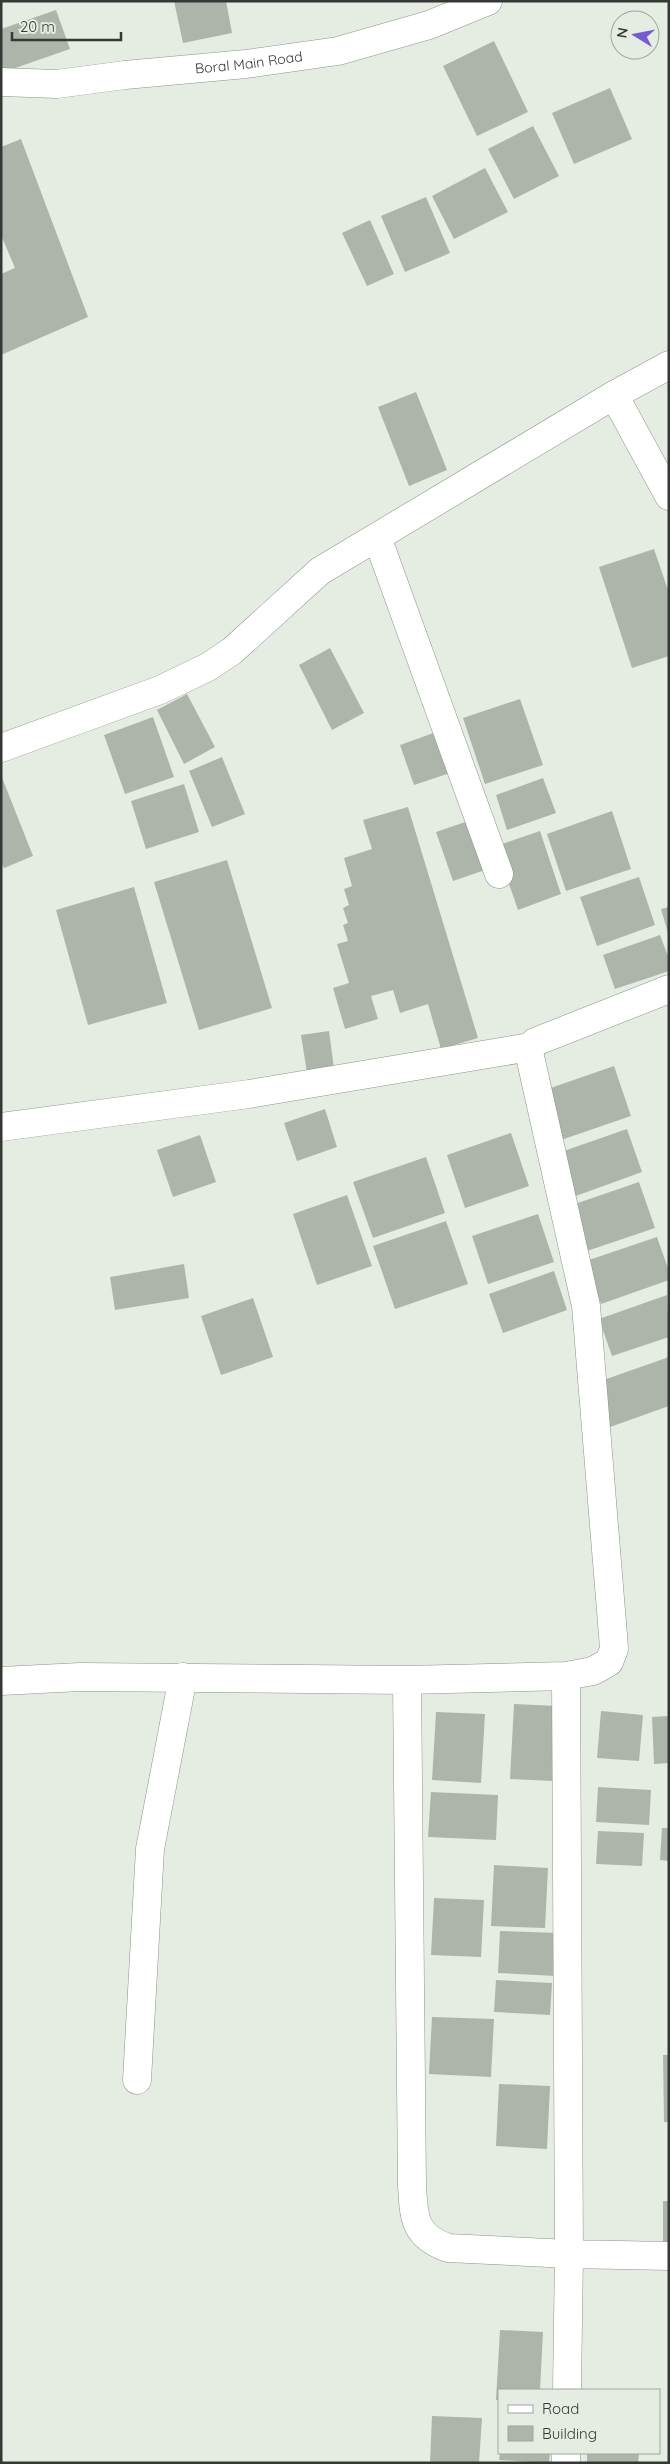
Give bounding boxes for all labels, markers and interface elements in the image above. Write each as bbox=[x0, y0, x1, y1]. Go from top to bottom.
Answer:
scale bar bbox=[12, 10, 121, 42]
north arrow bbox=[610, 10, 660, 60]
text: 20 m bbox=[20, 17, 55, 36]
text: N bbox=[612, 26, 632, 39]
street label: Boral Main Road bbox=[194, 47, 304, 78]
legend bbox=[498, 2389, 660, 2454]
text: Road bbox=[542, 2399, 579, 2418]
text: Building bbox=[542, 2424, 597, 2443]

